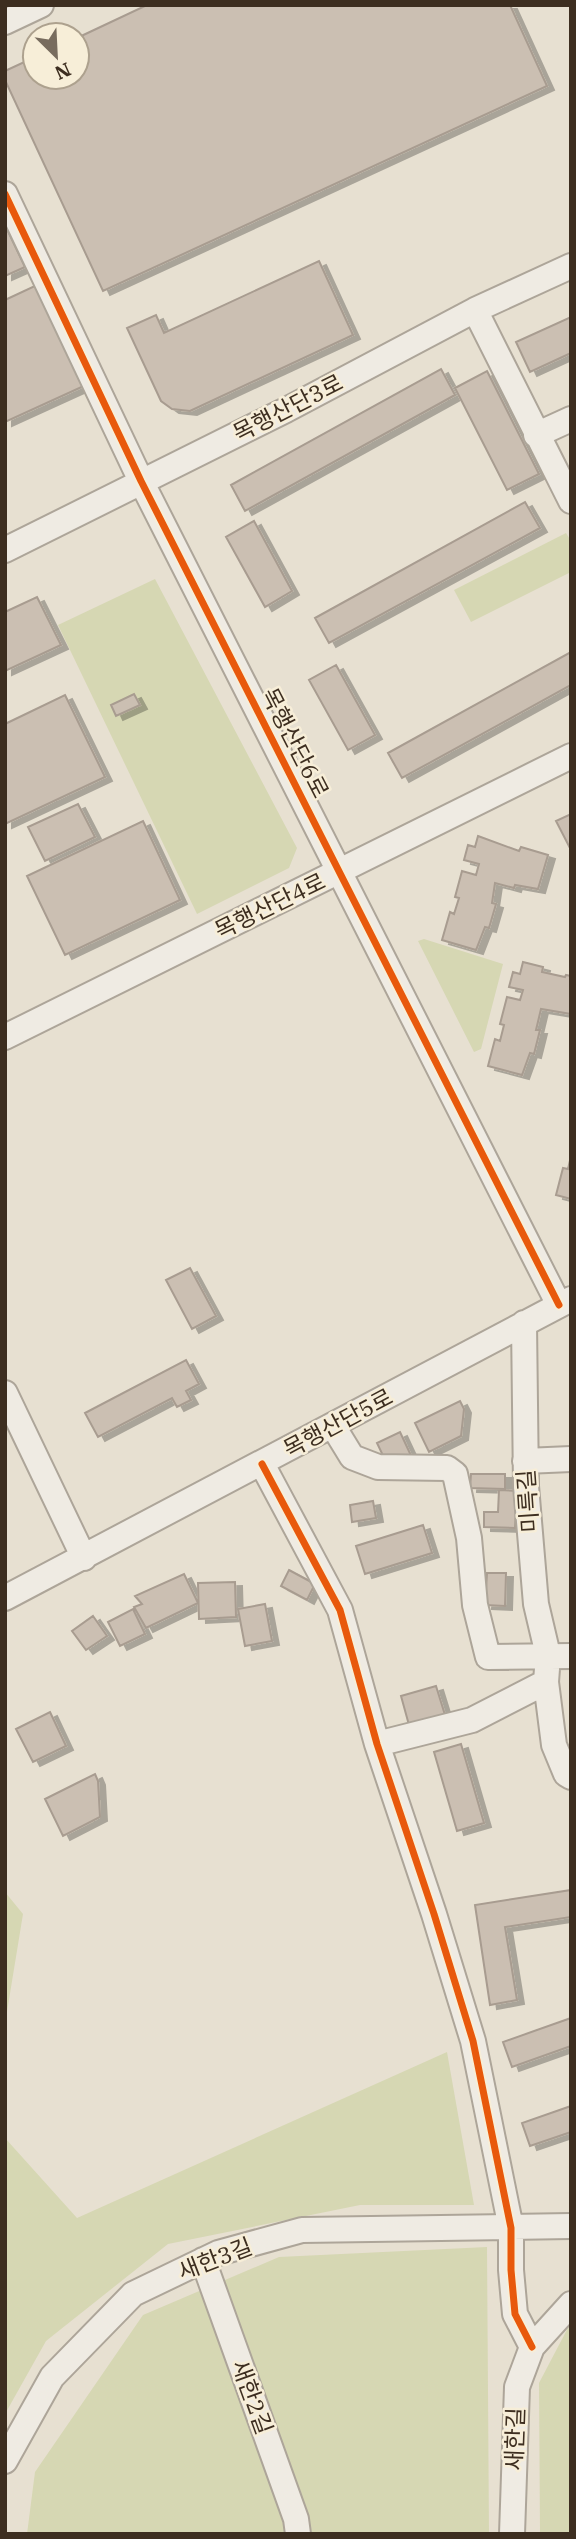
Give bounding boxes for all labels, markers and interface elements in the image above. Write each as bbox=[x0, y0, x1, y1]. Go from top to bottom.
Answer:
north arrow bbox=[21, 21, 91, 91]
text: N bbox=[51, 58, 75, 86]
street label: 목행산단3로 bbox=[227, 367, 348, 448]
street label: 목행산단6로 bbox=[255, 682, 336, 803]
street label: 목행산단4로 bbox=[209, 865, 330, 945]
street label: 목행산단5로 bbox=[278, 1381, 397, 1463]
street label: 미륵길 bbox=[510, 1468, 544, 1534]
street label: 새한3길 bbox=[173, 2230, 256, 2286]
street label: 새한2길 bbox=[226, 2355, 280, 2438]
street label: 새한길 bbox=[498, 2407, 530, 2471]

